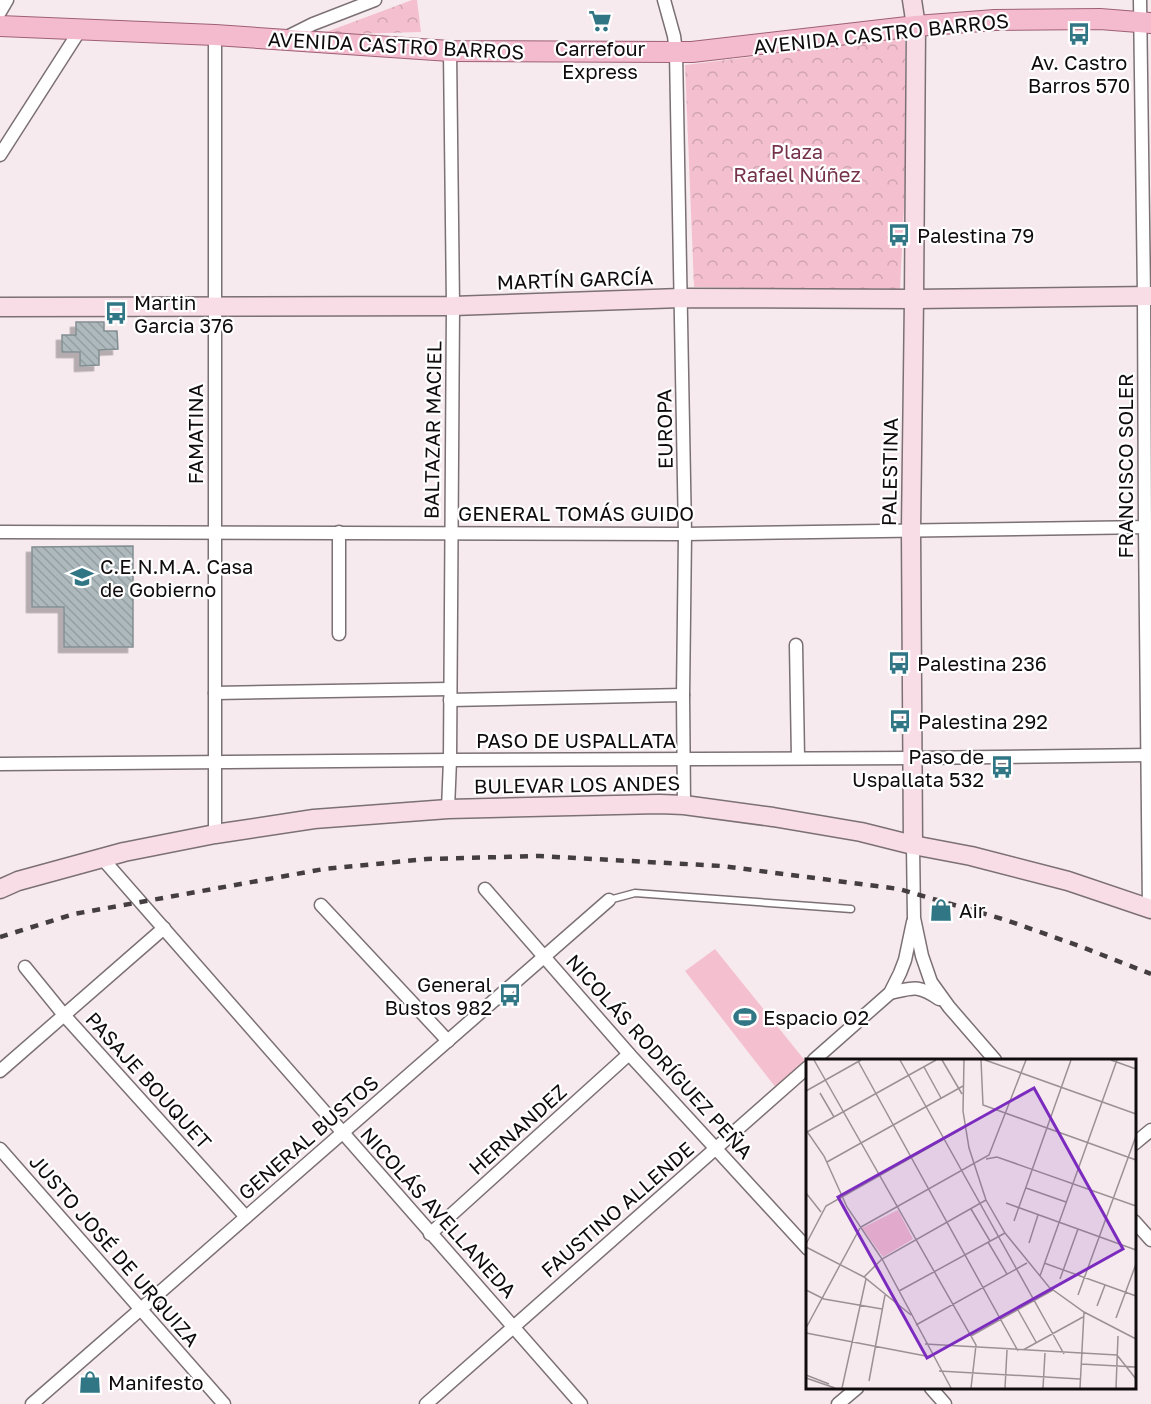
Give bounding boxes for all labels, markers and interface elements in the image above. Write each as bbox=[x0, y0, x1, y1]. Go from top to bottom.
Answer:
supermarket icon: Carrefour Express bbox=[587, 8, 613, 34]
street label: AVENIDA CASTRO BARROS bbox=[752, 8, 1010, 58]
bus stop icon: Av. Castro Barros 570 bbox=[1066, 21, 1092, 47]
street label: AVENIDA CASTRO BARROS bbox=[267, 26, 525, 64]
place label: Carrefour Express bbox=[555, 36, 646, 83]
place label: Av. Castro Barros 570 bbox=[1028, 50, 1130, 97]
park label: Plaza Rafael Núñez bbox=[733, 139, 861, 186]
bus stop icon: Palestina 79 bbox=[886, 222, 912, 248]
place label: Palestina 79 bbox=[917, 223, 1034, 247]
street label: MARTÍN GARCÍA bbox=[496, 264, 654, 294]
place label: Martin Garcia 376 bbox=[134, 290, 234, 337]
bus stop icon: Martin Garcia 376 bbox=[103, 300, 129, 326]
street label: BALTAZAR MACIEL bbox=[418, 341, 446, 519]
street label: FRANCISCO SOLER bbox=[1113, 374, 1137, 558]
street label: FAMATINA bbox=[183, 384, 207, 484]
street label: EUROPA bbox=[651, 389, 677, 469]
street label: PALESTINA bbox=[876, 418, 902, 526]
street label: GENERAL TOMÁS GUIDO bbox=[458, 501, 694, 525]
place label: C.E.N.M.A. Casa de Gobierno bbox=[100, 554, 253, 601]
school or university icon: C.E.N.M.A. Casa de Gobierno bbox=[69, 564, 95, 590]
bus stop icon: Palestina 236 bbox=[886, 650, 912, 676]
place label: Palestina 236 bbox=[917, 651, 1047, 675]
bus stop icon: Palestina 292 bbox=[887, 708, 913, 734]
place label: Palestina 292 bbox=[918, 709, 1048, 733]
street label: PASO DE USPALLATA bbox=[476, 728, 676, 752]
place label: Paso de Uspallata 532 bbox=[852, 744, 984, 791]
bus stop icon: Paso de Uspallata 532 bbox=[989, 754, 1015, 780]
street label: BULEVAR LOS ANDES bbox=[474, 770, 680, 798]
shop icon: Air bbox=[928, 897, 954, 923]
place label: Air bbox=[959, 898, 986, 922]
street label: NICOLÁS RODRÍGUEZ PEÑA bbox=[562, 949, 758, 1163]
place label: General Bustos 982 bbox=[384, 972, 492, 1019]
bus stop icon: General Bustos 982 bbox=[497, 982, 523, 1008]
sports icon: Espacio O2 bbox=[732, 1004, 758, 1030]
place label: Espacio O2 bbox=[763, 1005, 869, 1029]
street label: PASAJE BOUQUET bbox=[81, 1007, 217, 1153]
inset map bbox=[806, 1059, 1136, 1389]
street label: GENERAL BUSTOS bbox=[233, 1070, 383, 1204]
street label: HERNANDEZ bbox=[463, 1079, 571, 1179]
street label: NICOLÁS AVELLANEDA bbox=[356, 1122, 522, 1302]
street label: FAUSTINO ALLENDE bbox=[536, 1136, 698, 1282]
street label: JUSTO JOSÉ DE URQUIZA bbox=[25, 1149, 205, 1351]
shop icon: Manifesto bbox=[77, 1369, 103, 1395]
place label: Manifesto bbox=[108, 1370, 203, 1394]

